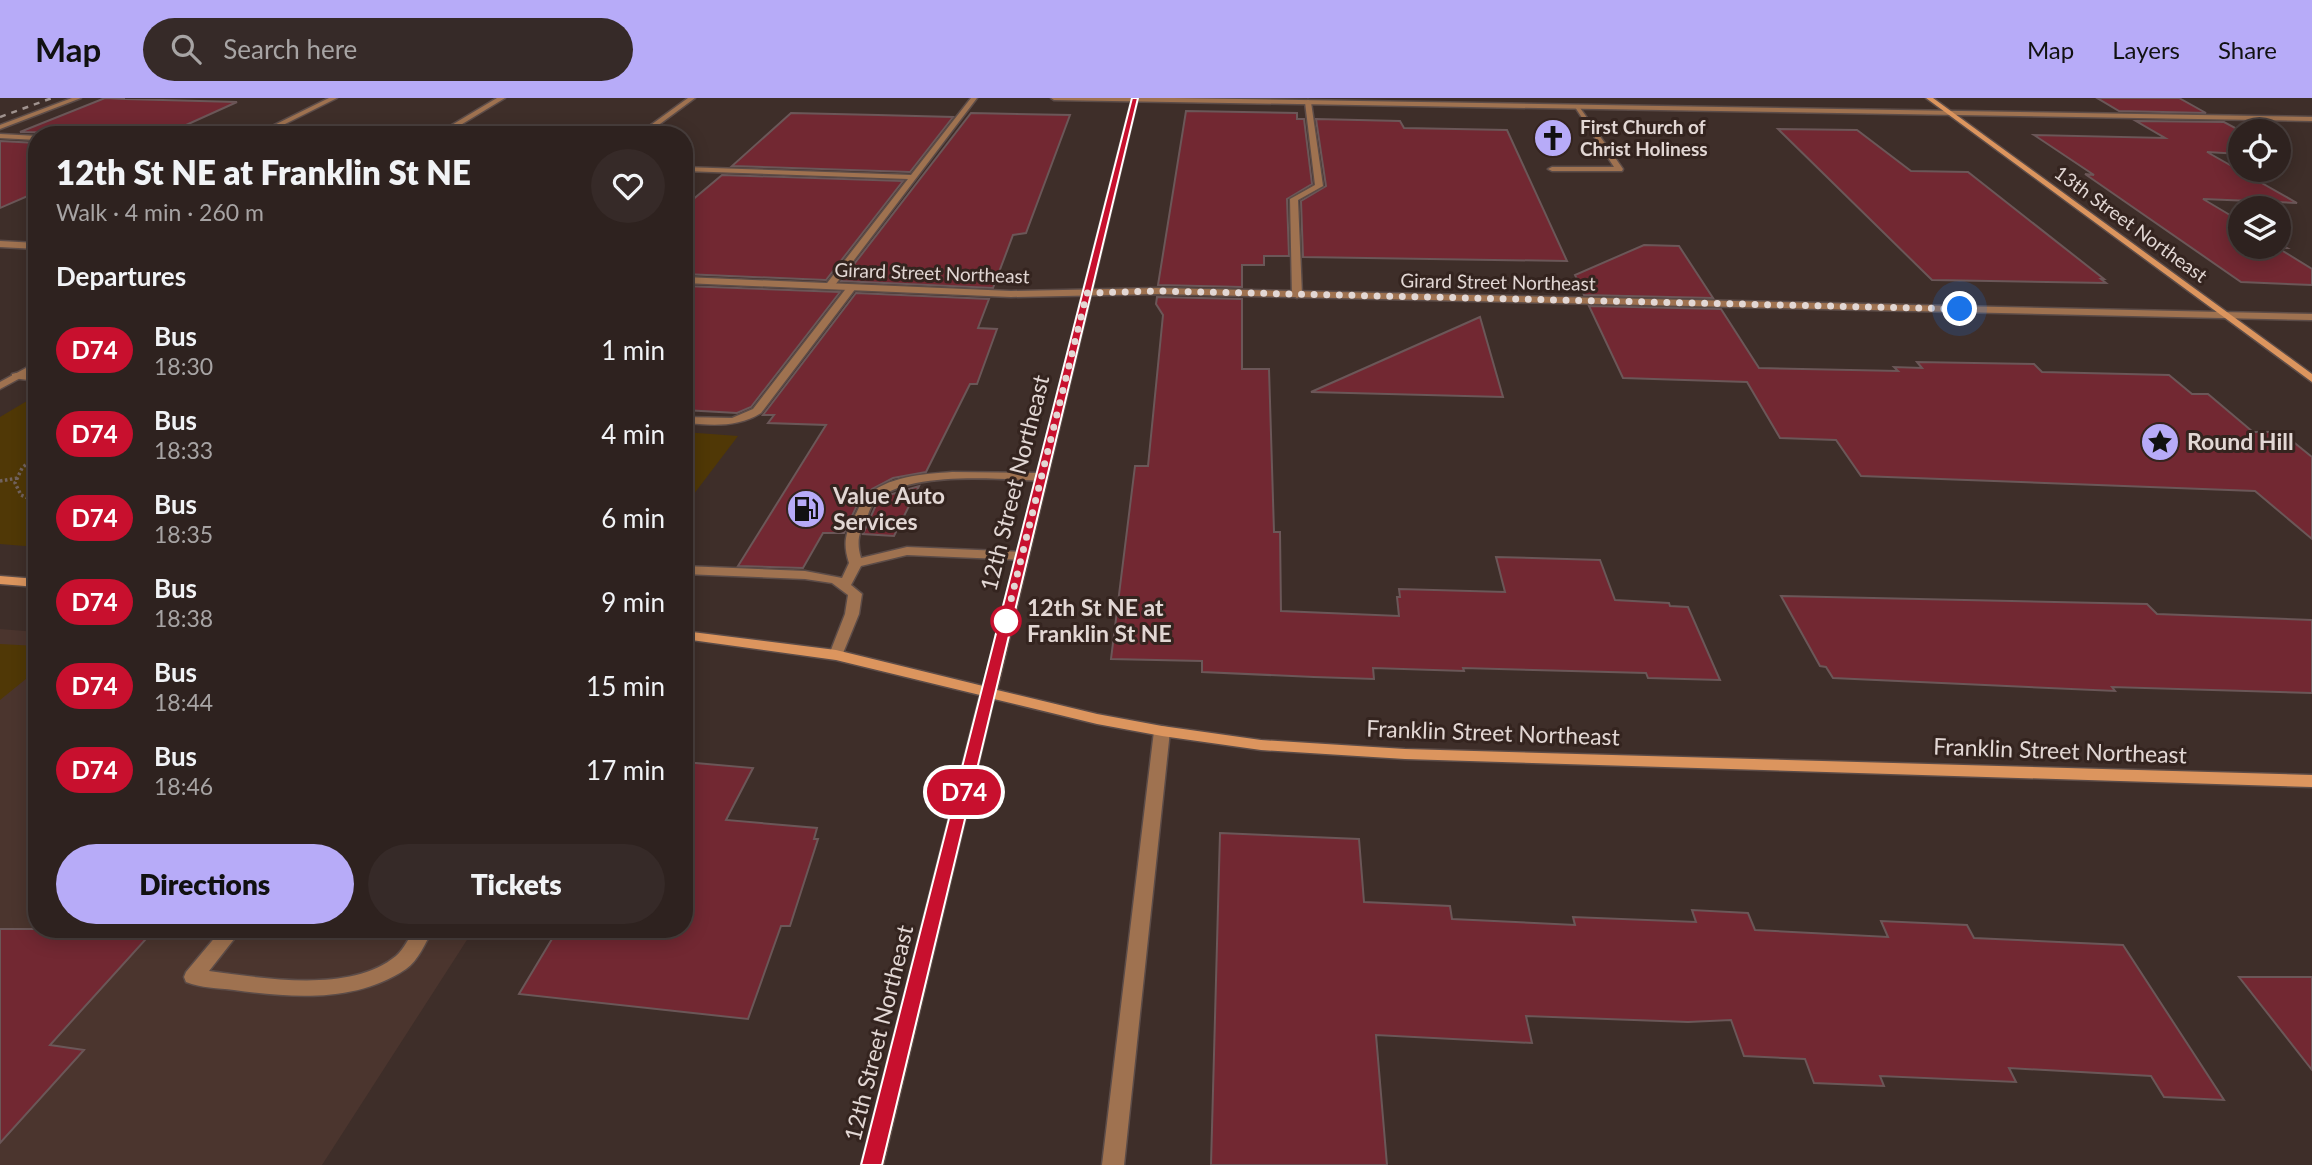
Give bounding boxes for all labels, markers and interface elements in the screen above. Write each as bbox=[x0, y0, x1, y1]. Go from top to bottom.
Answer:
search box bbox=[143, 18, 633, 81]
text: Map bbox=[35, 29, 101, 69]
icon: search bbox=[167, 30, 205, 68]
text: Search here bbox=[223, 33, 357, 65]
text: Map bbox=[2027, 35, 2074, 64]
text: Layers bbox=[2112, 35, 2180, 64]
text: Share bbox=[2218, 35, 2277, 64]
place label: First Church of Christ Holiness bbox=[1580, 115, 1708, 160]
church icon: First Church of Christ Holiness bbox=[1532, 117, 1574, 159]
map controls bbox=[2228, 119, 2291, 259]
button: locate bbox=[2228, 119, 2291, 182]
button: heart bbox=[591, 149, 665, 223]
text: 12th St NE at Franklin St NE bbox=[56, 152, 471, 192]
street label: 13th Street Northeast bbox=[2050, 160, 2212, 287]
button: layers bbox=[2228, 196, 2291, 259]
text: Walk · 4 min · 260 m bbox=[56, 198, 264, 226]
street label: Girard Street Northeast bbox=[834, 258, 1030, 287]
text: Departures bbox=[56, 260, 186, 292]
street label: Girard Street Northeast bbox=[1400, 268, 1596, 295]
your location bbox=[1942, 291, 1977, 326]
text: Bus bbox=[154, 320, 197, 352]
text: 1 min bbox=[601, 334, 665, 366]
text: D74 bbox=[71, 335, 118, 364]
text: 18:30 bbox=[154, 352, 213, 380]
street label: 12th Street Northeast bbox=[974, 371, 1055, 594]
text: Bus bbox=[154, 404, 197, 436]
text: 4 min bbox=[601, 418, 665, 450]
text: D74 bbox=[71, 419, 118, 448]
place icon: Round Hill bbox=[2139, 421, 2181, 463]
place label: Round Hill bbox=[2187, 427, 2294, 455]
text: 18:33 bbox=[154, 436, 213, 464]
place label: Value Auto Services bbox=[832, 481, 945, 535]
text: Bus bbox=[154, 488, 197, 520]
fuel station icon: Value Auto Services bbox=[785, 488, 827, 530]
text: 6 min bbox=[601, 502, 665, 534]
text: D74 bbox=[71, 503, 118, 532]
text: 18:35 bbox=[154, 520, 213, 548]
text: Bus bbox=[154, 572, 197, 604]
text: 9 min bbox=[601, 586, 665, 618]
text: D74 bbox=[71, 587, 118, 616]
place label: 12th St NE at Franklin St NE bbox=[1027, 593, 1172, 647]
text: 18:38 bbox=[154, 604, 213, 632]
marker: 12th St NE at Franklin St NE bbox=[991, 606, 1021, 636]
text: Bus bbox=[154, 656, 197, 688]
text: 15 min bbox=[586, 670, 665, 702]
text: D74 bbox=[71, 671, 118, 700]
text: 18:44 bbox=[154, 688, 213, 716]
street label: Franklin Street Northeast bbox=[1366, 714, 1621, 750]
street label: Franklin Street Northeast bbox=[1933, 732, 2188, 768]
text: Bus bbox=[154, 740, 197, 772]
text: 17 min bbox=[586, 754, 665, 786]
text: D74 bbox=[71, 755, 118, 784]
line badge: D74 bbox=[924, 769, 1004, 815]
text: 18:46 bbox=[154, 772, 213, 800]
text: D74 bbox=[941, 777, 987, 806]
button: Directions bbox=[56, 844, 354, 924]
button: Tickets bbox=[368, 844, 665, 924]
street label: 12th Street Northeast bbox=[838, 921, 919, 1144]

